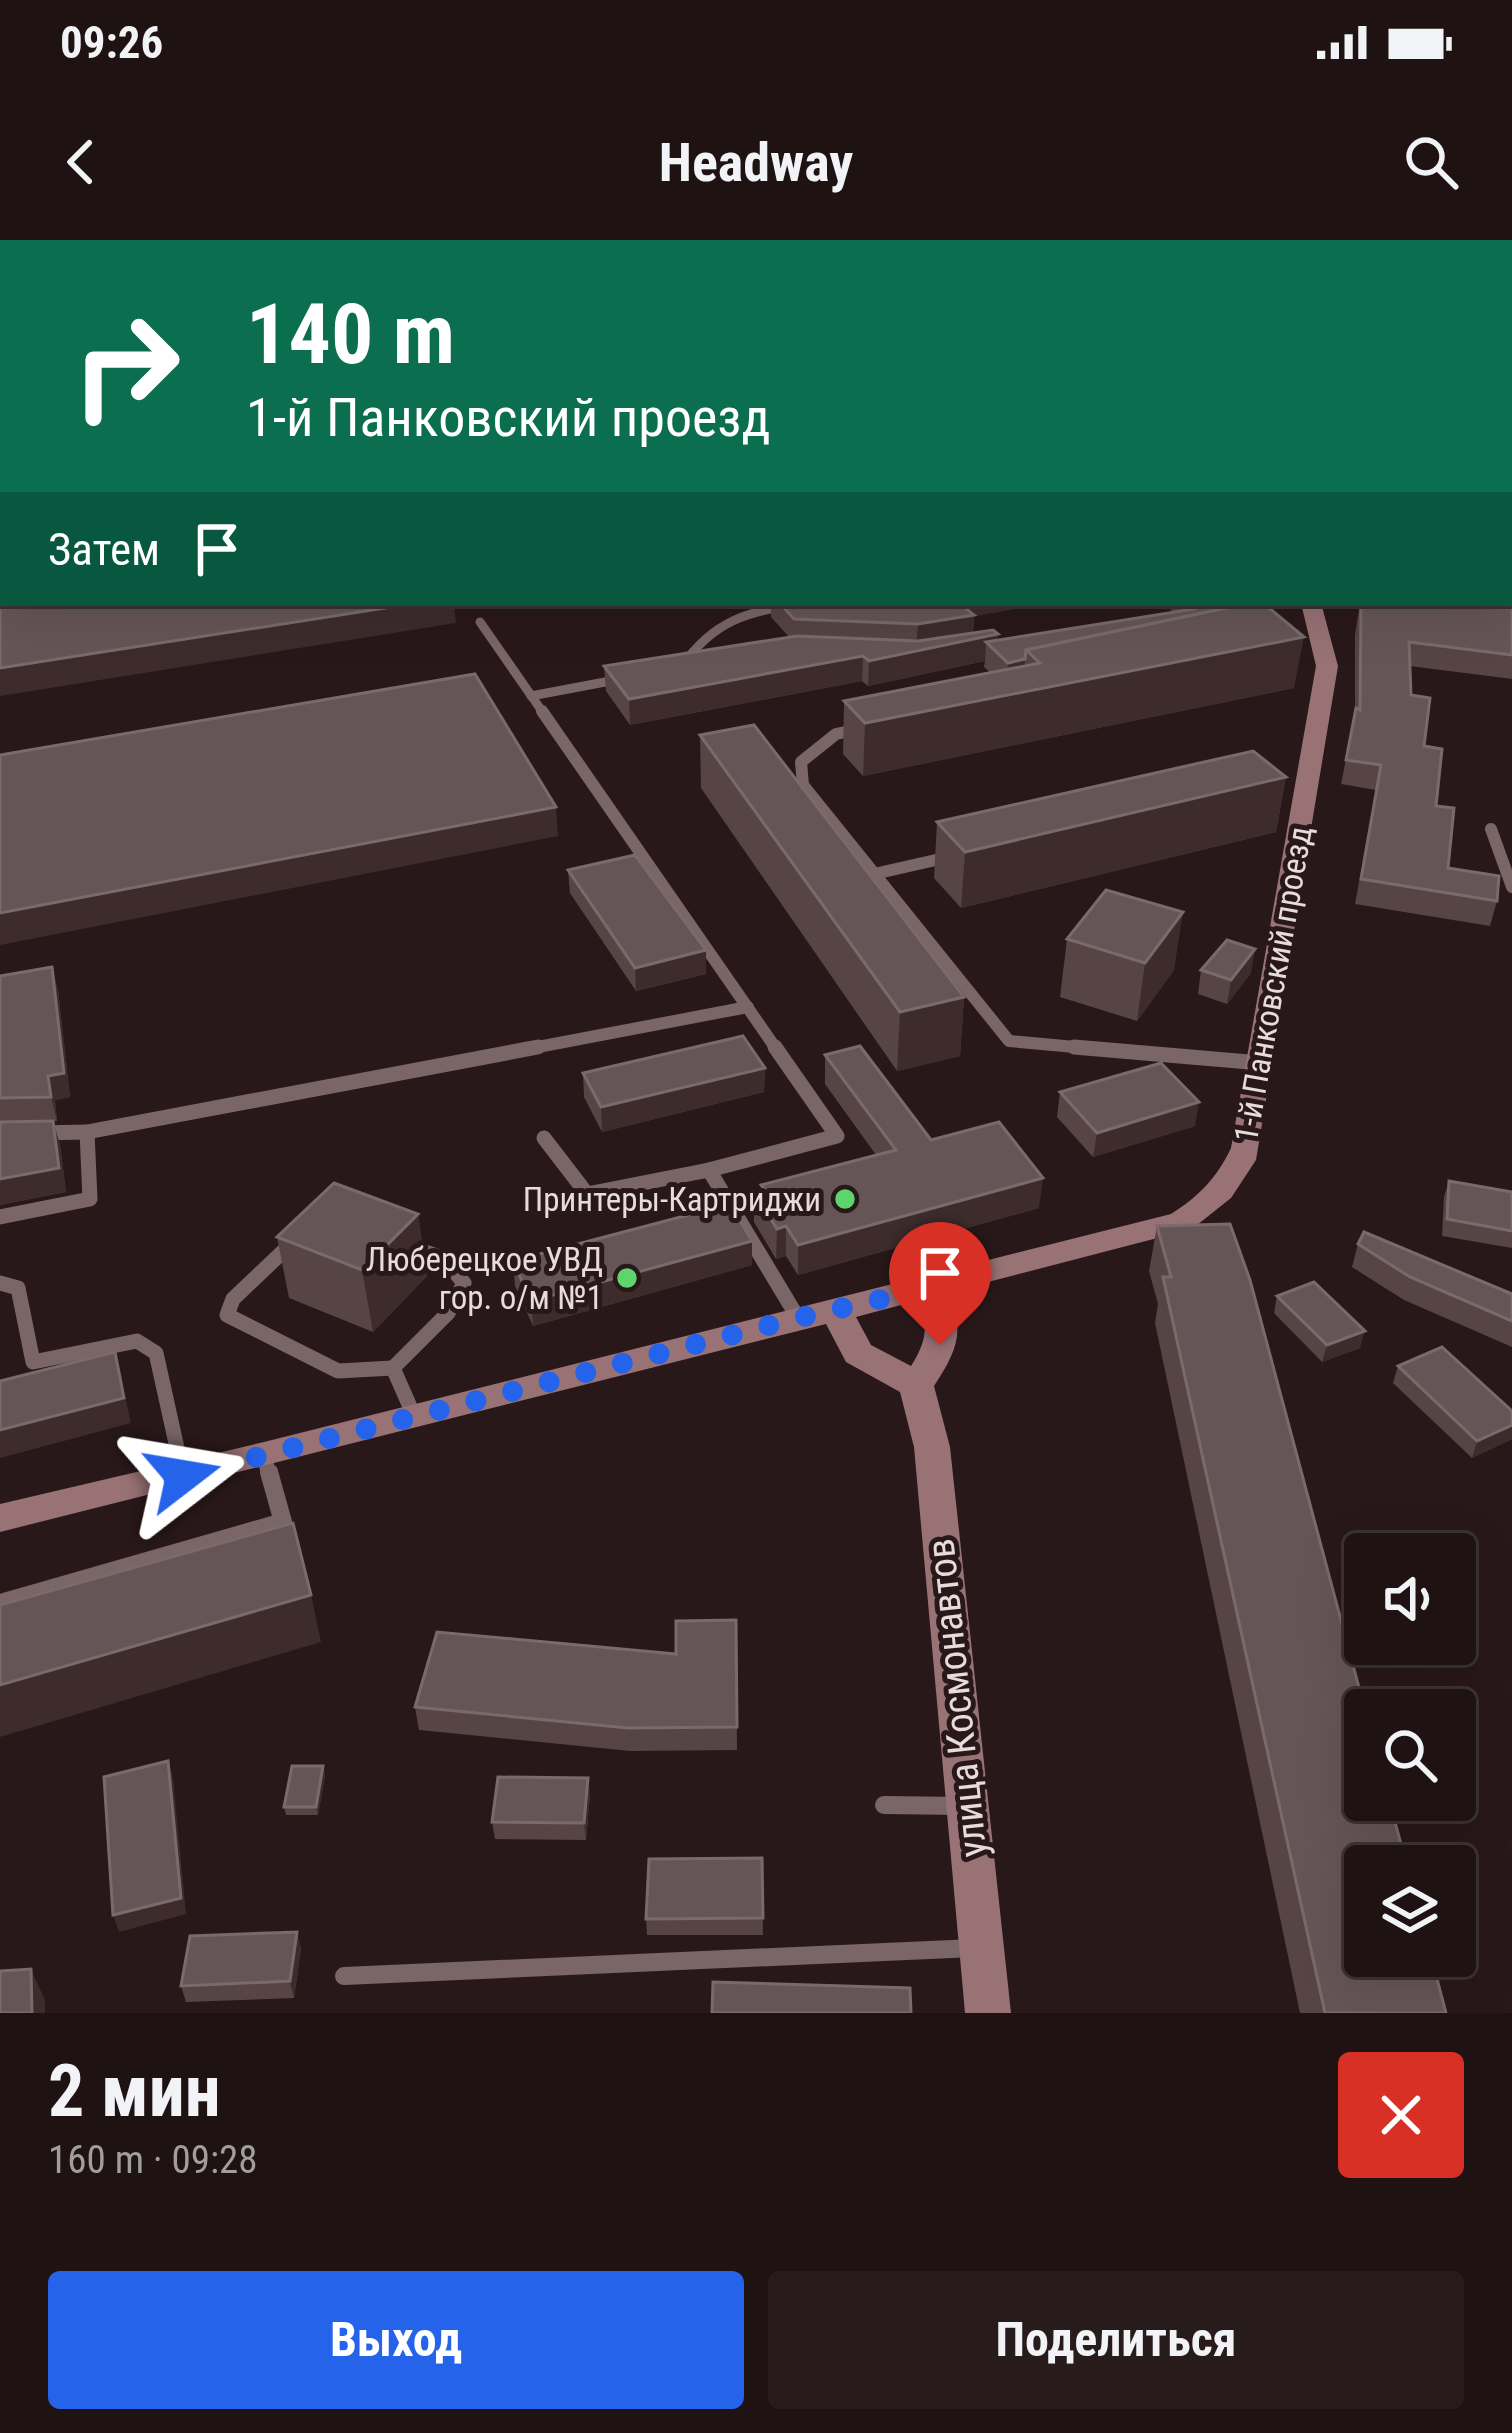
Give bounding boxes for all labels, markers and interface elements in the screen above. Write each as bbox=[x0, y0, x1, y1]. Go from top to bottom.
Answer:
text: 09:26 bbox=[60, 16, 163, 69]
icon: back bbox=[48, 129, 114, 195]
icon: search bbox=[1398, 129, 1464, 195]
text: Headway bbox=[659, 131, 853, 194]
text: 140 m bbox=[246, 285, 455, 384]
icon: right bbox=[48, 288, 204, 444]
text: 1-й Панковский проезд bbox=[246, 386, 770, 449]
icon: arrive bbox=[184, 516, 250, 582]
text: Затем bbox=[48, 523, 160, 576]
street label: 1-й Панковский проезд bbox=[1226, 823, 1320, 1145]
place label: Принтеры-Картриджи bbox=[523, 1180, 821, 1219]
marker: Принтеры-Картриджи bbox=[832, 1186, 858, 1212]
pin bbox=[889, 1222, 991, 1345]
place label: Люберецкое УВД гор. о/м №1 bbox=[366, 1240, 603, 1317]
icon: arrive bbox=[907, 1240, 973, 1306]
marker: Люберецкое УВД гор. о/м №1 bbox=[614, 1265, 640, 1291]
position arrow bbox=[120, 1413, 246, 1539]
map controls bbox=[1344, 1533, 1476, 1977]
button: sound bbox=[1344, 1533, 1476, 1665]
street label: улица Космонавтов bbox=[917, 1536, 997, 1860]
button: search bbox=[1344, 1689, 1476, 1821]
button: layers bbox=[1344, 1845, 1476, 1977]
text: 2 мин bbox=[48, 2049, 221, 2134]
button: close bbox=[1338, 2052, 1464, 2178]
text: 160 m · 09:28 bbox=[48, 2137, 258, 2183]
button: Выход bbox=[48, 2271, 744, 2409]
button: Поделиться bbox=[768, 2271, 1464, 2409]

